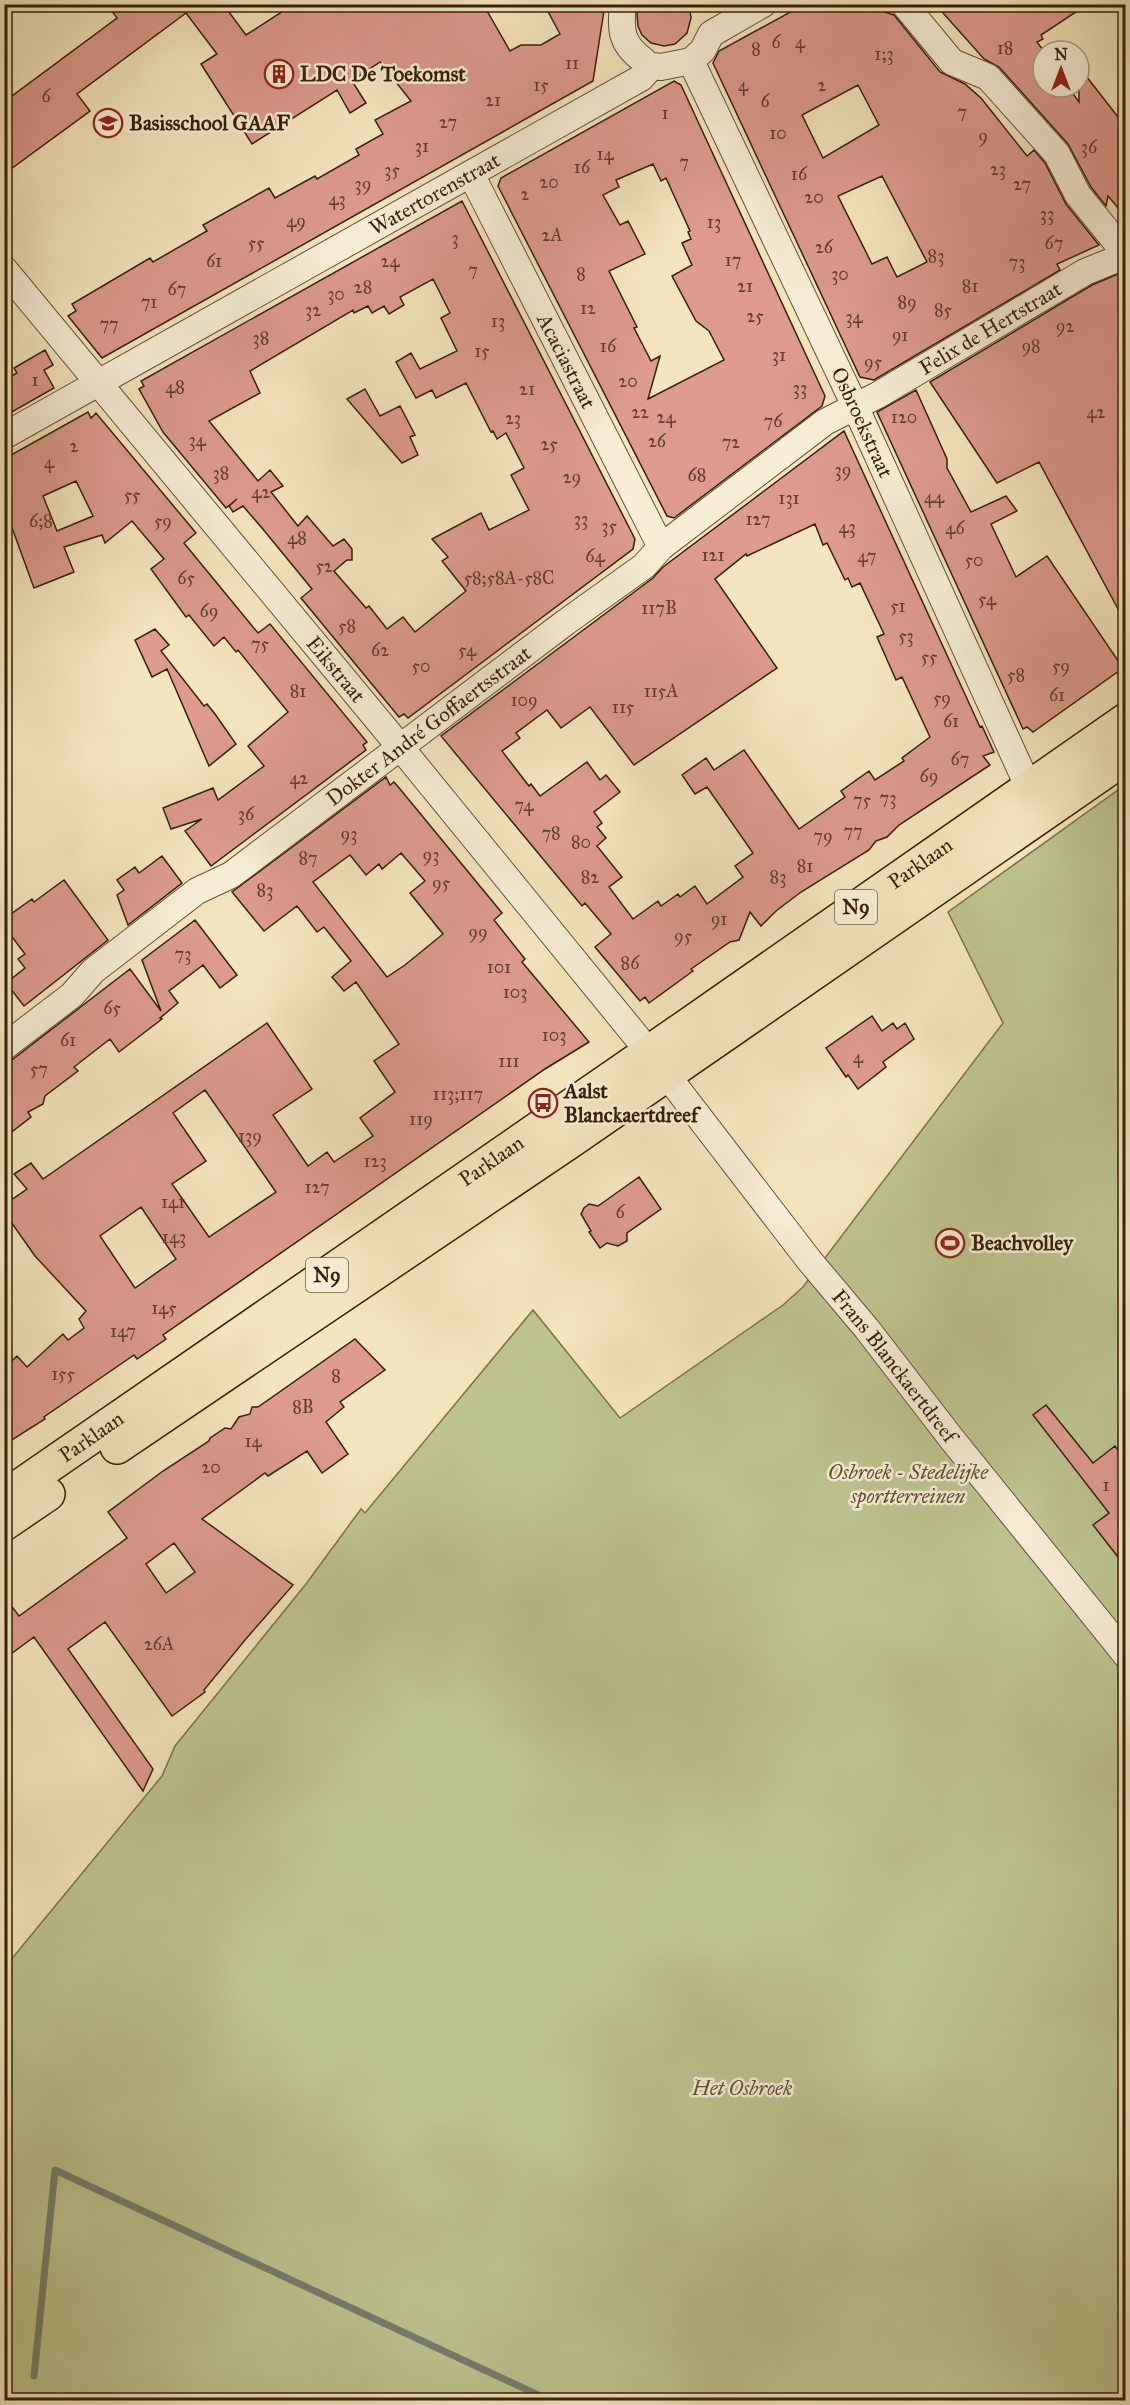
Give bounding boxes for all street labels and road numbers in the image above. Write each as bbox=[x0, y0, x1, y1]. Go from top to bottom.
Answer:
street label: Watertorenstraat bbox=[365, 147, 505, 241]
street label: Felix de Hertstraat bbox=[914, 276, 1067, 381]
street label: Acaciastraat bbox=[531, 308, 602, 414]
street label: Osbroekstraat bbox=[825, 363, 899, 482]
street label: Eikstraat bbox=[301, 631, 371, 708]
street label: Dokter André Goffaertsstraat bbox=[321, 640, 537, 811]
street label: Parklaan bbox=[883, 832, 958, 895]
road number: N9 bbox=[835, 890, 877, 924]
street label: Parklaan bbox=[454, 1130, 529, 1192]
road number: N9 bbox=[306, 1258, 348, 1292]
street label: Frans Blanckaertdreef bbox=[826, 1284, 964, 1450]
street label: Parklaan bbox=[54, 1405, 129, 1468]

